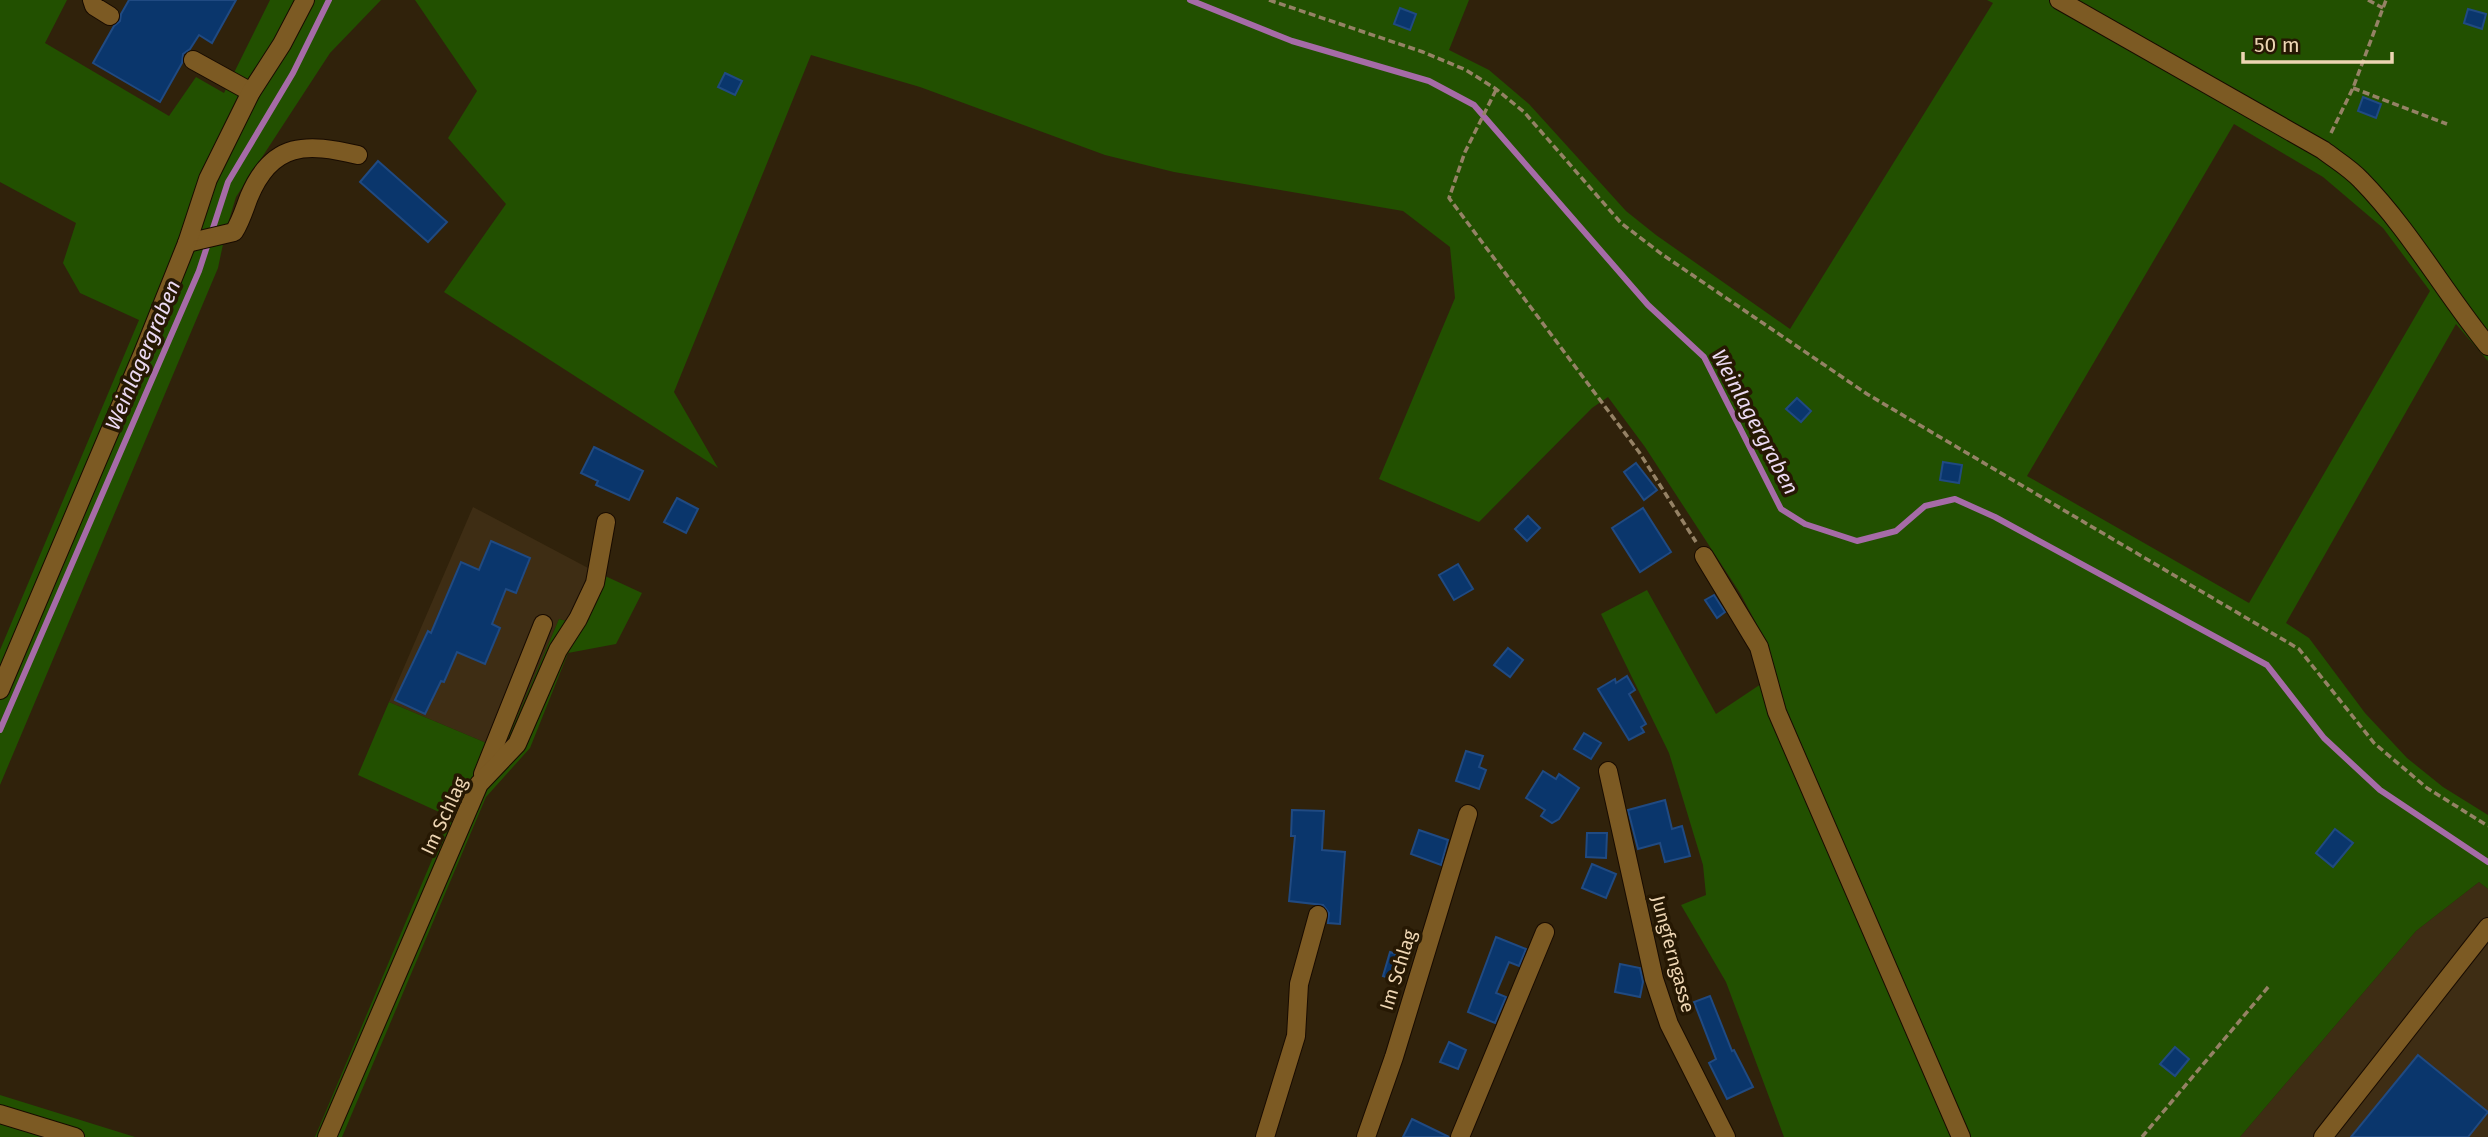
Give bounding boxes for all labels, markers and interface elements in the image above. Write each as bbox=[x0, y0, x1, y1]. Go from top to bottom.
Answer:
scale bar bbox=[2243, 21, 2392, 65]
text: 50 m bbox=[2254, 32, 2300, 58]
water label: Weinlagergraben bbox=[100, 276, 186, 434]
water label: Weinlagergraben bbox=[1706, 345, 1804, 499]
street label: Im Schlag bbox=[416, 773, 472, 858]
street label: Jungferngasse bbox=[1646, 893, 1700, 1015]
street label: Im Schlag bbox=[1375, 927, 1421, 1013]

